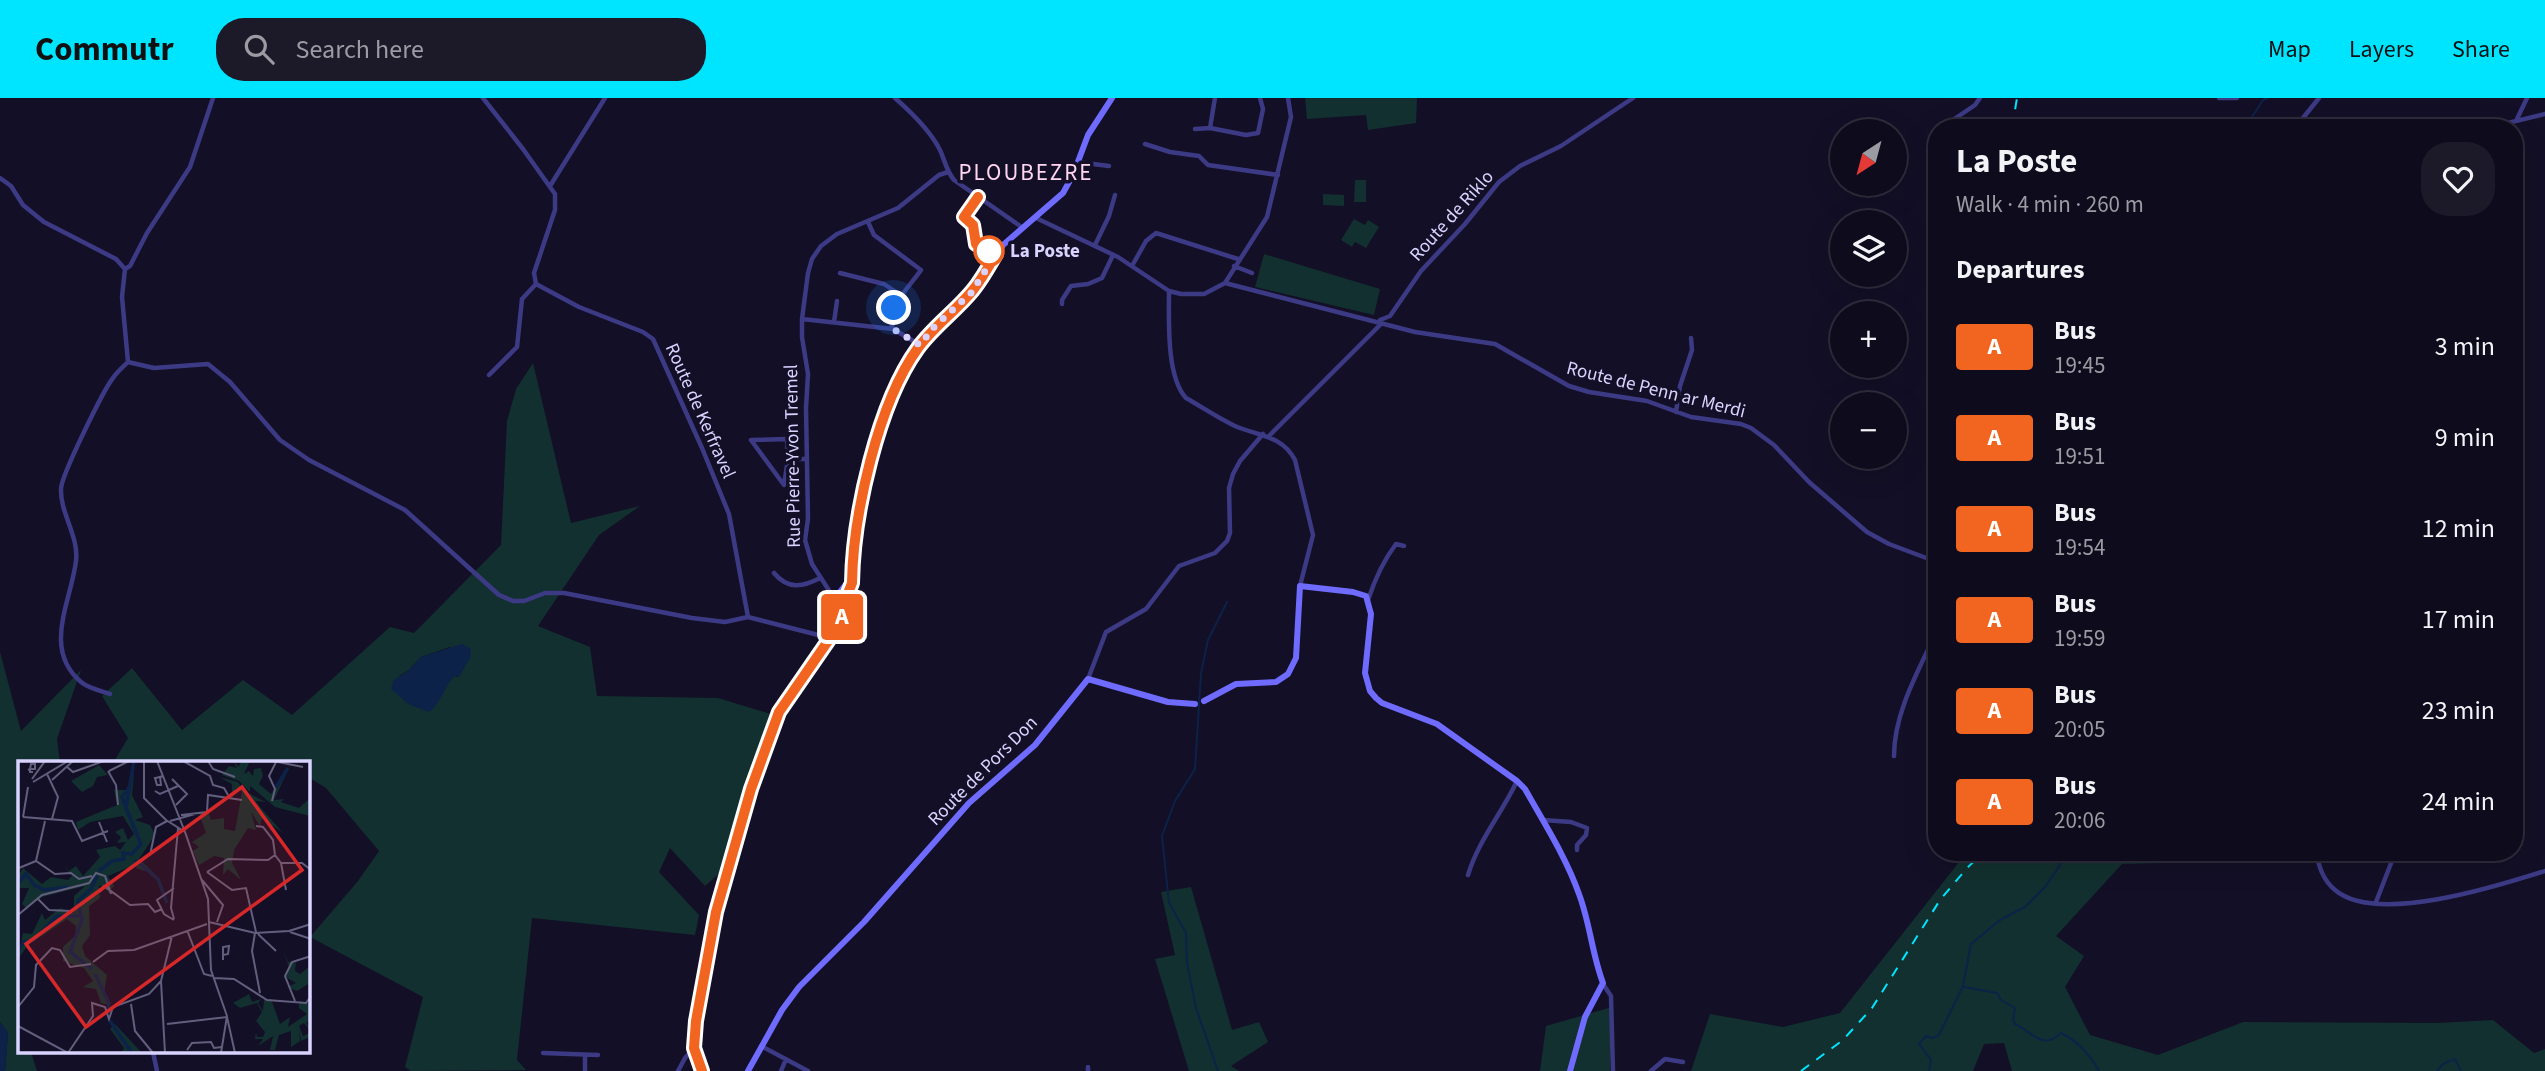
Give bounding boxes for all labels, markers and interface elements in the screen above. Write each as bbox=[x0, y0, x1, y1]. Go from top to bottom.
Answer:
search box bbox=[216, 18, 706, 81]
text: Commutr bbox=[35, 26, 174, 73]
icon: search bbox=[240, 30, 278, 68]
text: Search here bbox=[296, 31, 424, 68]
text: Map bbox=[2268, 32, 2311, 67]
text: Layers bbox=[2349, 32, 2414, 67]
text: Share bbox=[2452, 32, 2510, 67]
north arrow bbox=[1830, 119, 1908, 196]
map controls bbox=[1830, 119, 1907, 469]
text: La Poste bbox=[1956, 138, 2077, 185]
button: heart bbox=[2421, 142, 2495, 216]
district label: PLOUBEZRE bbox=[959, 156, 1093, 189]
street label: Route de Riklo bbox=[1404, 164, 1500, 268]
text: Walk · 4 min · 260 m bbox=[1956, 188, 2144, 221]
button: layers bbox=[1830, 210, 1907, 287]
marker: La Poste bbox=[974, 236, 1004, 266]
place label: La Poste bbox=[1010, 238, 1080, 265]
text: Departures bbox=[1956, 251, 2084, 288]
your location bbox=[876, 290, 911, 325]
button: + bbox=[1830, 301, 1907, 378]
text: Bus bbox=[2054, 312, 2096, 349]
text: 3 min bbox=[2435, 328, 2495, 365]
text: A bbox=[1988, 329, 2001, 364]
street label: Route de Kerfravel bbox=[658, 339, 742, 483]
text: 19:45 bbox=[2054, 349, 2105, 382]
street label: Route de Penn ar Merdi bbox=[1564, 355, 1748, 425]
street label: Rue Pierre-Yvon Tremel bbox=[778, 364, 808, 548]
button: − bbox=[1830, 392, 1907, 469]
text: Bus bbox=[2054, 403, 2096, 440]
text: 9 min bbox=[2435, 419, 2495, 456]
text: A bbox=[1988, 420, 2001, 455]
text: 19:51 bbox=[2054, 440, 2105, 473]
text: Bus bbox=[2054, 494, 2096, 531]
text: 12 min bbox=[2422, 510, 2495, 547]
text: A bbox=[1988, 511, 2001, 546]
text: 19:54 bbox=[2054, 531, 2105, 564]
text: Bus bbox=[2054, 585, 2096, 622]
line badge: A bbox=[819, 594, 865, 640]
text: A bbox=[835, 599, 849, 634]
text: 17 min bbox=[2422, 601, 2495, 638]
text: A bbox=[1988, 602, 2001, 637]
text: 19:59 bbox=[2054, 622, 2105, 655]
text: Bus bbox=[2054, 676, 2096, 713]
text: 23 min bbox=[2422, 692, 2495, 729]
text: A bbox=[1988, 693, 2001, 728]
street label: Route de Pors Don bbox=[922, 710, 1044, 832]
text: 20:05 bbox=[2054, 713, 2105, 746]
inset map bbox=[18, 761, 310, 1054]
text: Bus bbox=[2054, 767, 2096, 804]
text: 24 min bbox=[2422, 783, 2495, 820]
text: A bbox=[1988, 784, 2001, 819]
text: 20:06 bbox=[2054, 804, 2105, 837]

